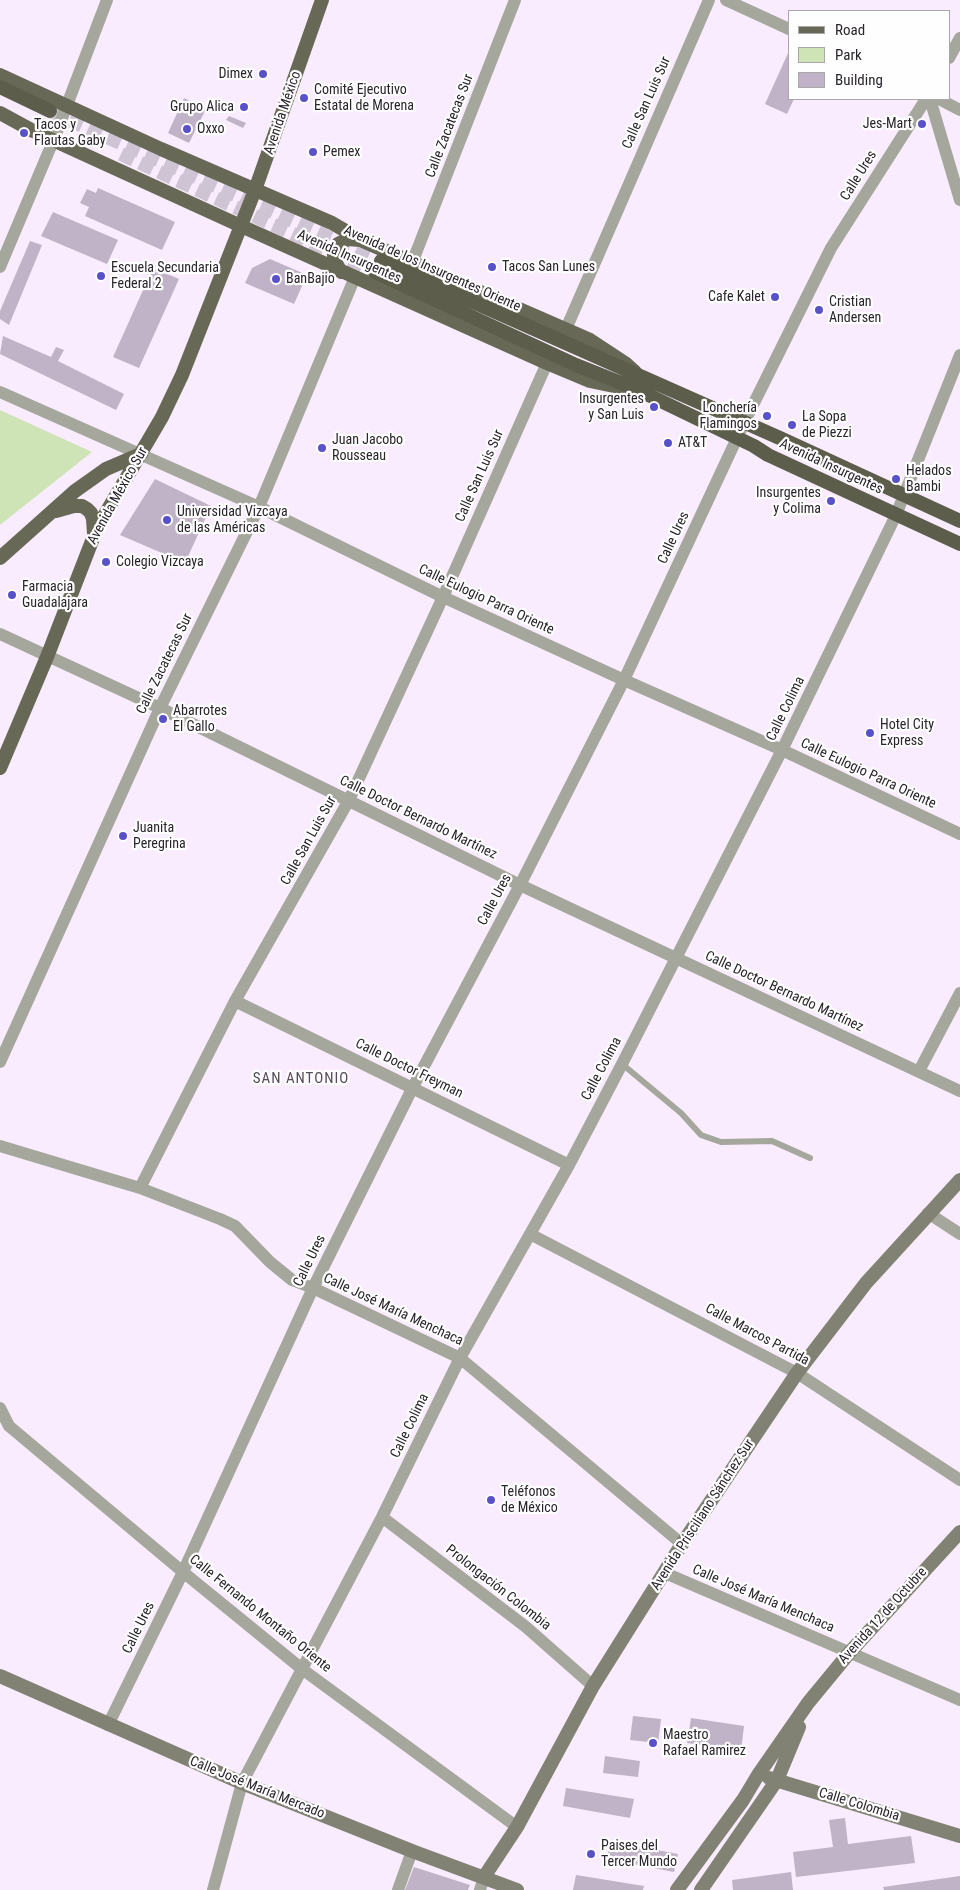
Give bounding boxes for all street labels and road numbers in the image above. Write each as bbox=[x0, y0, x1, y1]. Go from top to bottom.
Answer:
street label: Calle San Luis Sur bbox=[619, 54, 675, 152]
street label: Avenida México bbox=[261, 69, 305, 157]
street label: Calle Zacatecas Sur bbox=[422, 72, 478, 180]
street label: Calle Ures bbox=[837, 148, 881, 204]
street label: Avenida de los Insurgentes Oriente bbox=[341, 222, 523, 316]
street label: Avenida Insurgentes bbox=[294, 227, 404, 287]
street label: Calle San Luis Sur bbox=[452, 427, 508, 525]
street label: Avenida Insurgentes bbox=[777, 436, 885, 498]
street label: Avenida México Sur bbox=[84, 444, 152, 548]
street label: Calle Ures bbox=[655, 509, 693, 567]
street label: Calle Eulogio Parra Oriente bbox=[416, 561, 556, 639]
street label: Calle Zacatecas Sur bbox=[133, 611, 197, 717]
street label: Calle Colima bbox=[763, 674, 809, 744]
street label: Calle Eulogio Parra Oriente bbox=[798, 735, 938, 813]
street label: Calle Doctor Bernardo Martínez bbox=[337, 773, 499, 863]
street label: Calle San Luis Sur bbox=[278, 794, 340, 888]
street label: Calle Ures bbox=[474, 871, 516, 929]
street label: Calle Doctor Bernardo Martínez bbox=[702, 948, 866, 1036]
street label: Calle Colima bbox=[578, 1034, 626, 1104]
street label: Calle Doctor Freyman bbox=[352, 1036, 466, 1102]
street label: Calle Ures bbox=[290, 1232, 330, 1290]
street label: Calle José María Menchaca bbox=[320, 1270, 466, 1350]
street label: Calle Marcos Partida bbox=[702, 1301, 812, 1369]
street label: Calle Colima bbox=[387, 1391, 433, 1461]
street label: Avenida Prisciliano Sánchez Sur bbox=[648, 1436, 758, 1594]
street label: Prolongación Colombia bbox=[442, 1542, 554, 1634]
street label: Calle Fernando Montaño Oriente bbox=[186, 1551, 334, 1677]
street label: Calle José María Menchaca bbox=[689, 1561, 837, 1637]
street label: Avenida 12 de Octubre bbox=[835, 1564, 931, 1668]
street label: Calle Ures bbox=[119, 1599, 159, 1657]
street label: Calle José María Mercado bbox=[187, 1753, 327, 1823]
street label: Calle Colombia bbox=[817, 1785, 901, 1825]

